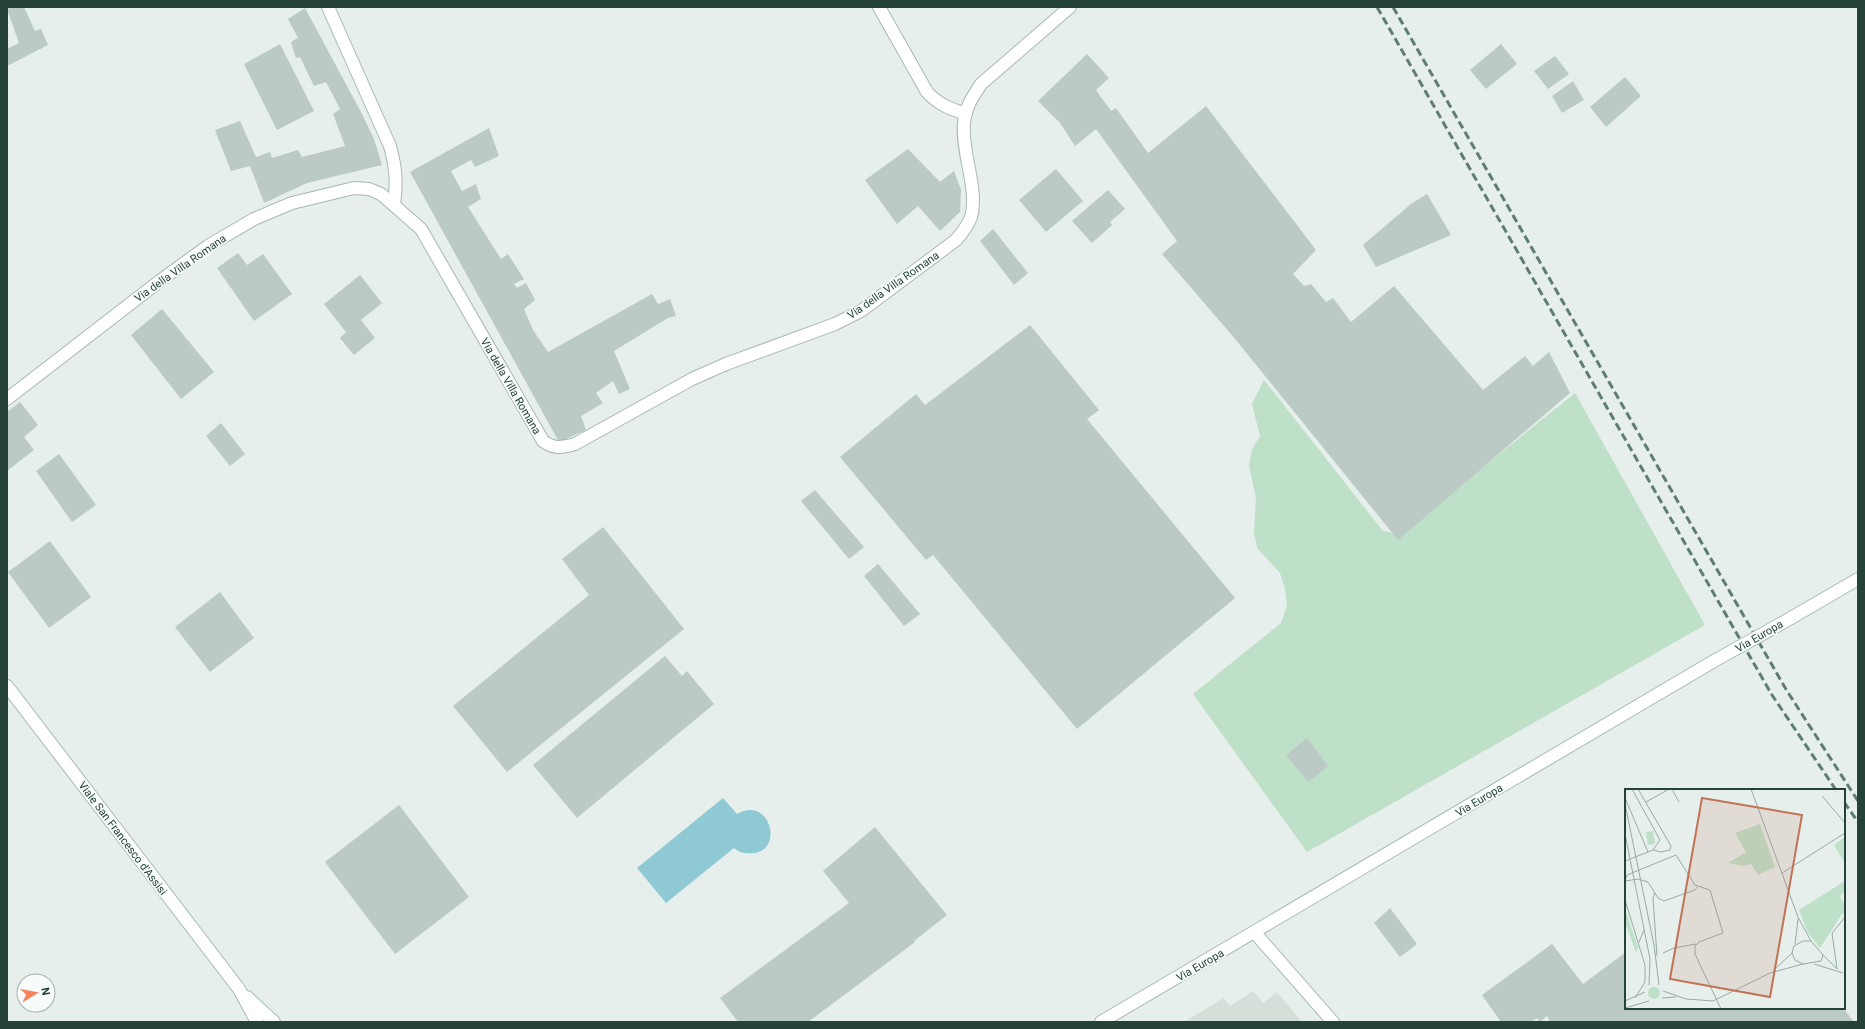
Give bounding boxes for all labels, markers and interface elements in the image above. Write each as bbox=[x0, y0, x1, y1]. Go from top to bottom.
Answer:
street label: Via della Villa Romana bbox=[132, 232, 229, 305]
street label: Via della Villa Romana bbox=[845, 249, 942, 322]
street label: Via della Villa Romana bbox=[478, 336, 543, 437]
street label: Via Europa bbox=[1733, 618, 1785, 655]
street label: Viale San Francesco d'Assisi bbox=[76, 779, 170, 898]
street label: Via Europa bbox=[1453, 781, 1505, 820]
inset map bbox=[1625, 789, 1845, 1009]
street label: Via Europa bbox=[1174, 947, 1226, 984]
north arrow bbox=[16, 973, 56, 1013]
text: N bbox=[38, 986, 52, 997]

